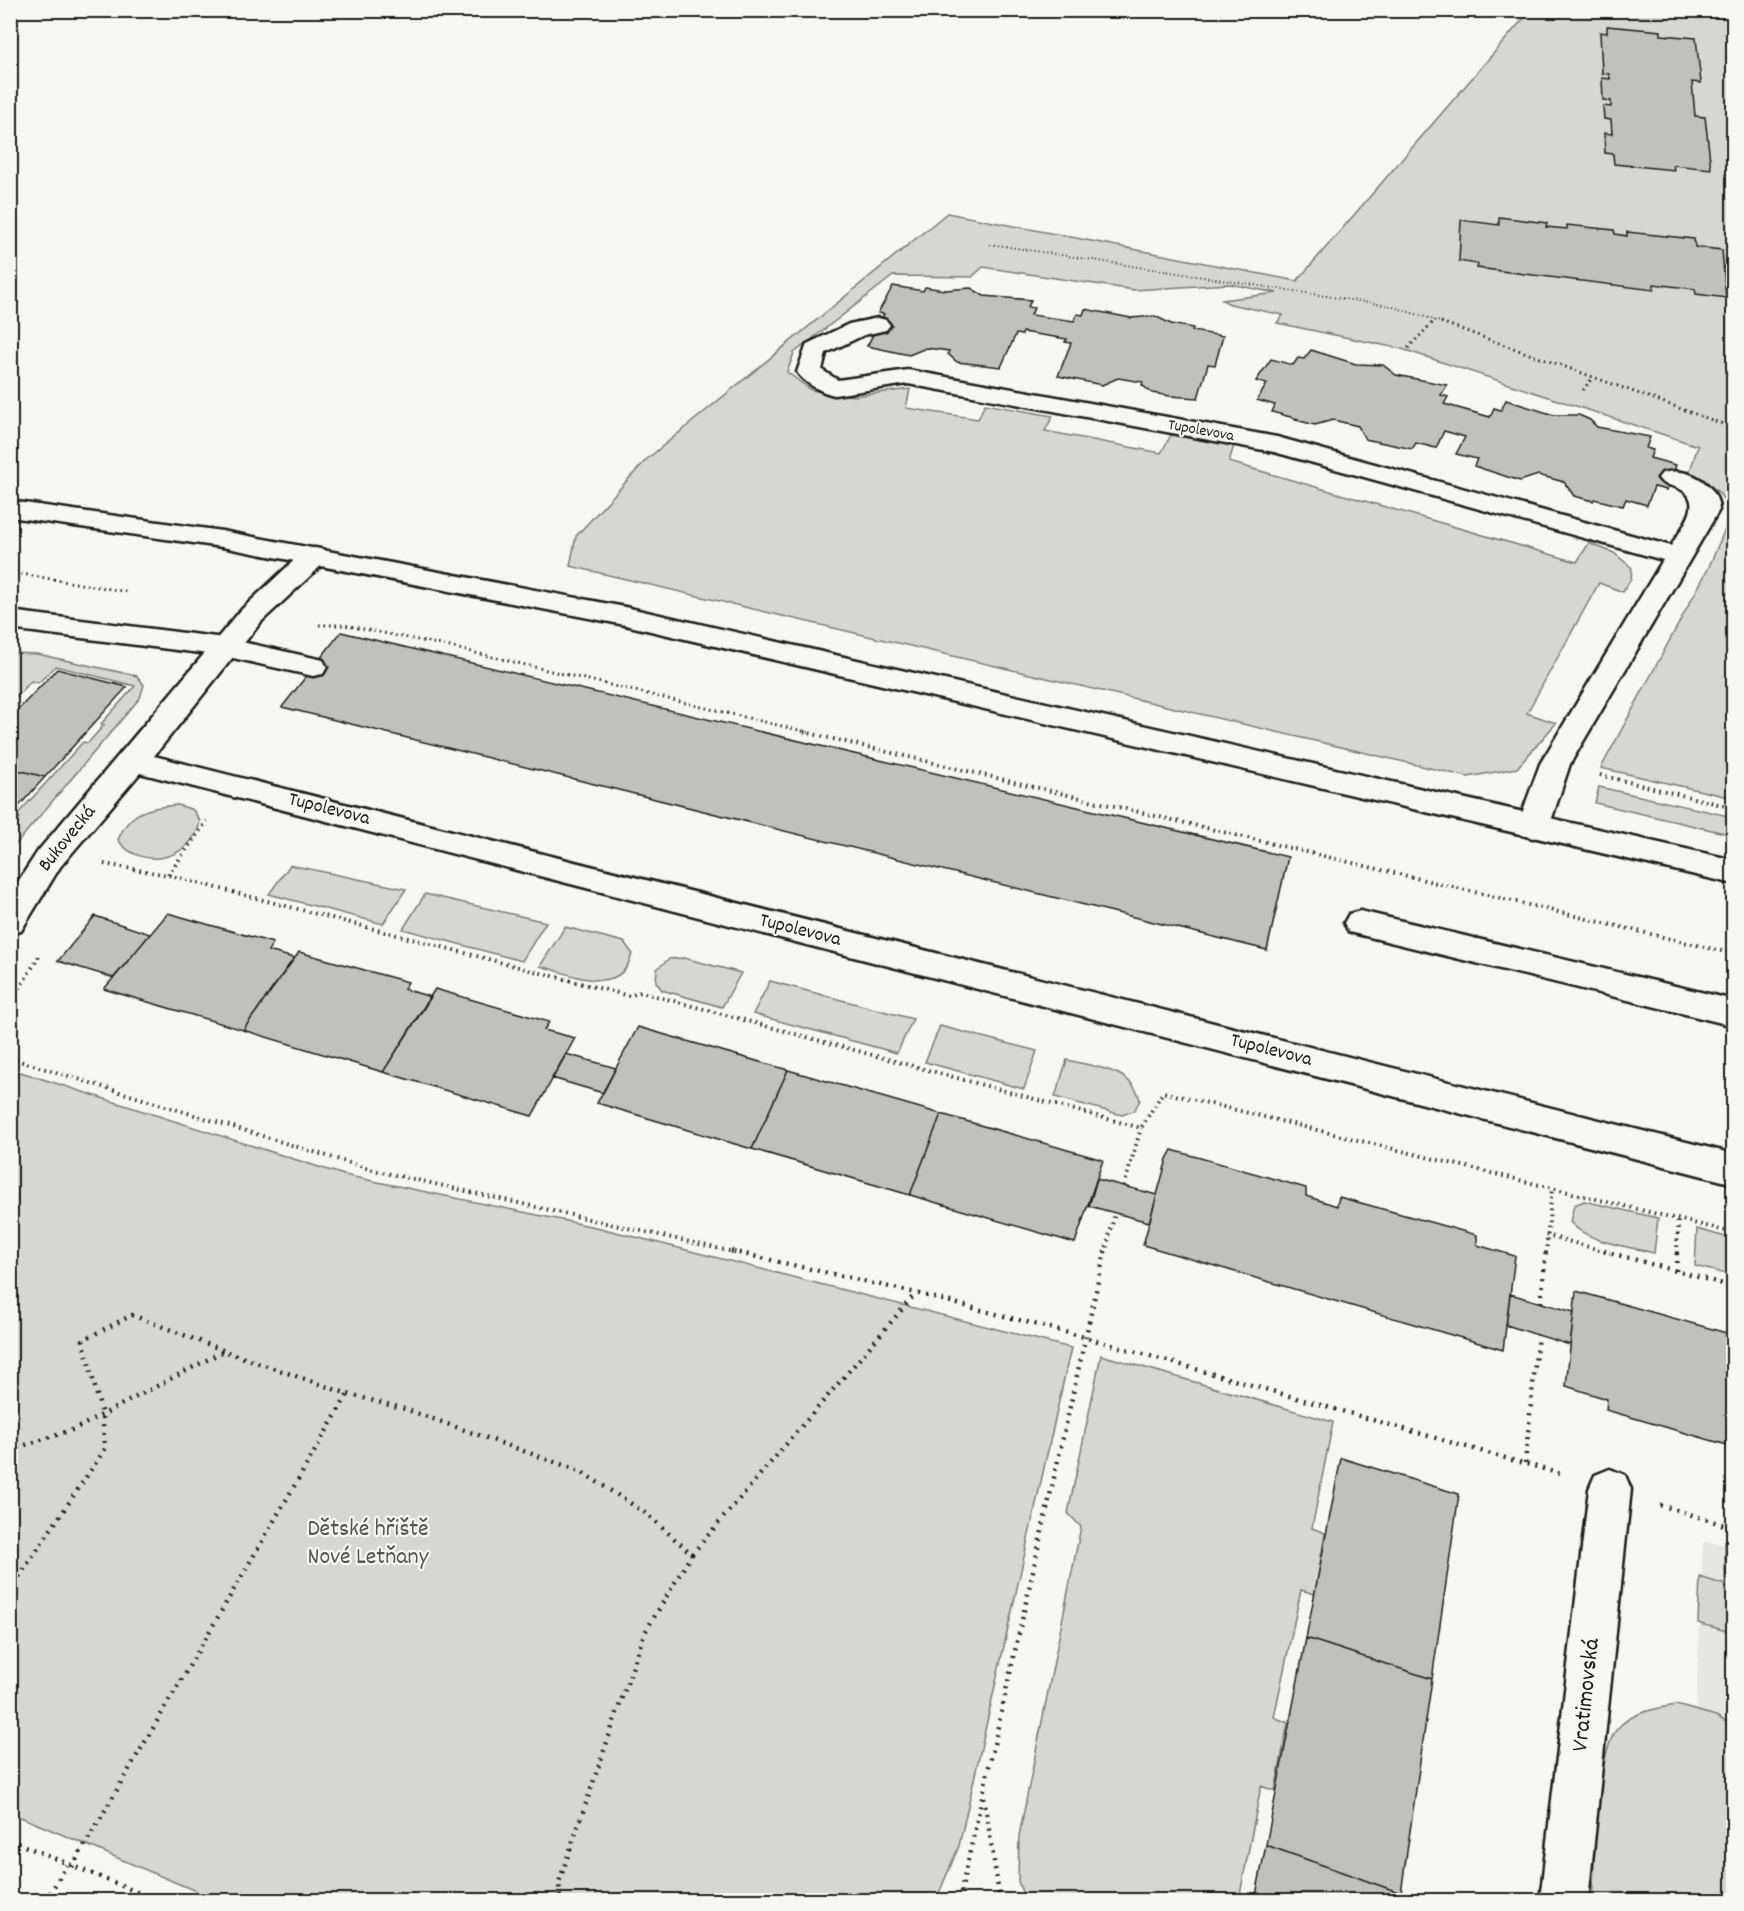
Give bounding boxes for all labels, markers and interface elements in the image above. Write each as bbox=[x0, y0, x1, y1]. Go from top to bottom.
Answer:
street label: Tupolevova bbox=[1166, 414, 1236, 448]
street label: Tupolevova bbox=[285, 786, 373, 834]
street label: Bukovecká bbox=[32, 800, 104, 878]
street label: Tupolevova bbox=[756, 907, 844, 955]
street label: Tupolevova bbox=[1227, 1027, 1315, 1075]
park label: Dětské hřiště Nové Letňany bbox=[307, 1513, 430, 1575]
street label: Vratimovská bbox=[1564, 1636, 1610, 1753]

